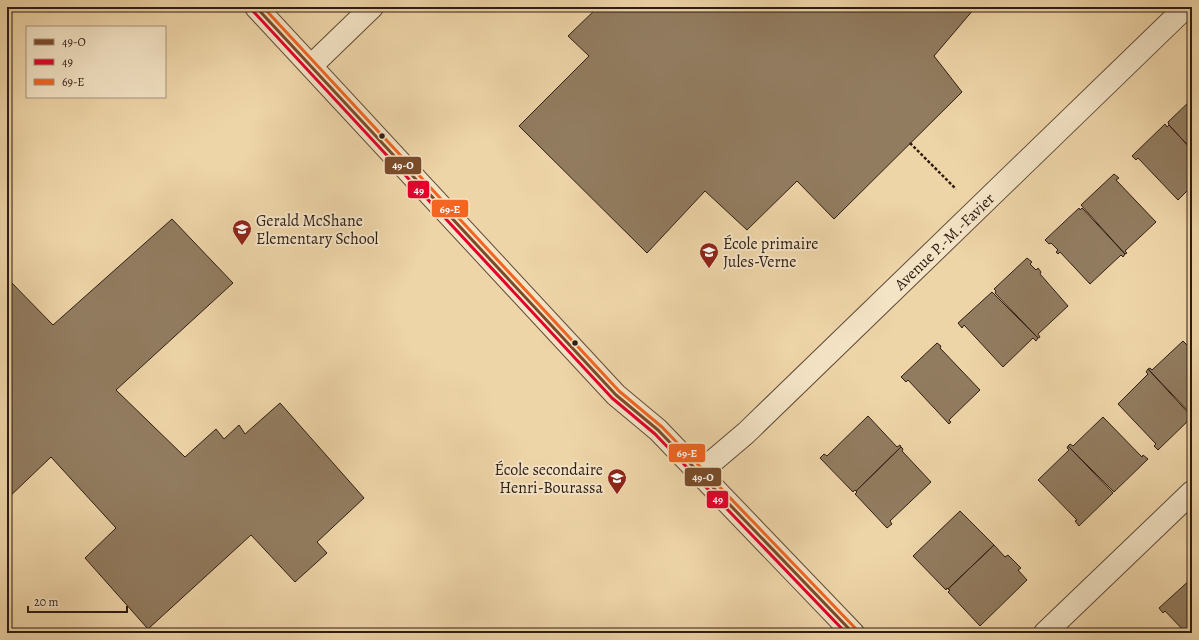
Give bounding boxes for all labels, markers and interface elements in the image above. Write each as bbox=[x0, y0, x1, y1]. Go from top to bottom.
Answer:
legend bbox=[26, 26, 166, 98]
text: 49-O bbox=[62, 34, 86, 50]
text: 49 bbox=[62, 54, 73, 70]
text: 69-E bbox=[62, 74, 84, 90]
unlabelled marker bbox=[377, 131, 387, 141]
line badge: 49-O bbox=[384, 156, 422, 175]
text: 49-O bbox=[392, 158, 414, 173]
line badge: 49 bbox=[407, 180, 430, 199]
text: 49 bbox=[414, 183, 424, 198]
street label: Avenue P.-M.-Favier bbox=[889, 188, 1000, 296]
line badge: 69-E bbox=[431, 199, 469, 218]
text: 69-E bbox=[440, 202, 461, 217]
place label: Gerald McShane Elementary School bbox=[256, 210, 379, 250]
school or university icon: Gerald McShane Elementary School bbox=[231, 218, 253, 246]
place label: École primaire Jules-Verne bbox=[723, 233, 818, 273]
school or university icon: École primaire Jules-Verne bbox=[698, 241, 720, 269]
unlabelled marker bbox=[570, 338, 580, 348]
line badge: 69-E bbox=[668, 443, 706, 463]
text: 69-E bbox=[677, 446, 698, 461]
place label: École secondaire Henri-Bourassa bbox=[495, 459, 604, 499]
school or university icon: École secondaire Henri-Bourassa bbox=[606, 467, 628, 495]
line badge: 49-O bbox=[684, 467, 722, 487]
text: 49-O bbox=[692, 470, 714, 485]
line badge: 49 bbox=[706, 490, 729, 509]
text: 49 bbox=[713, 492, 723, 507]
scale bar bbox=[28, 588, 127, 614]
text: 20 m bbox=[34, 594, 58, 610]

